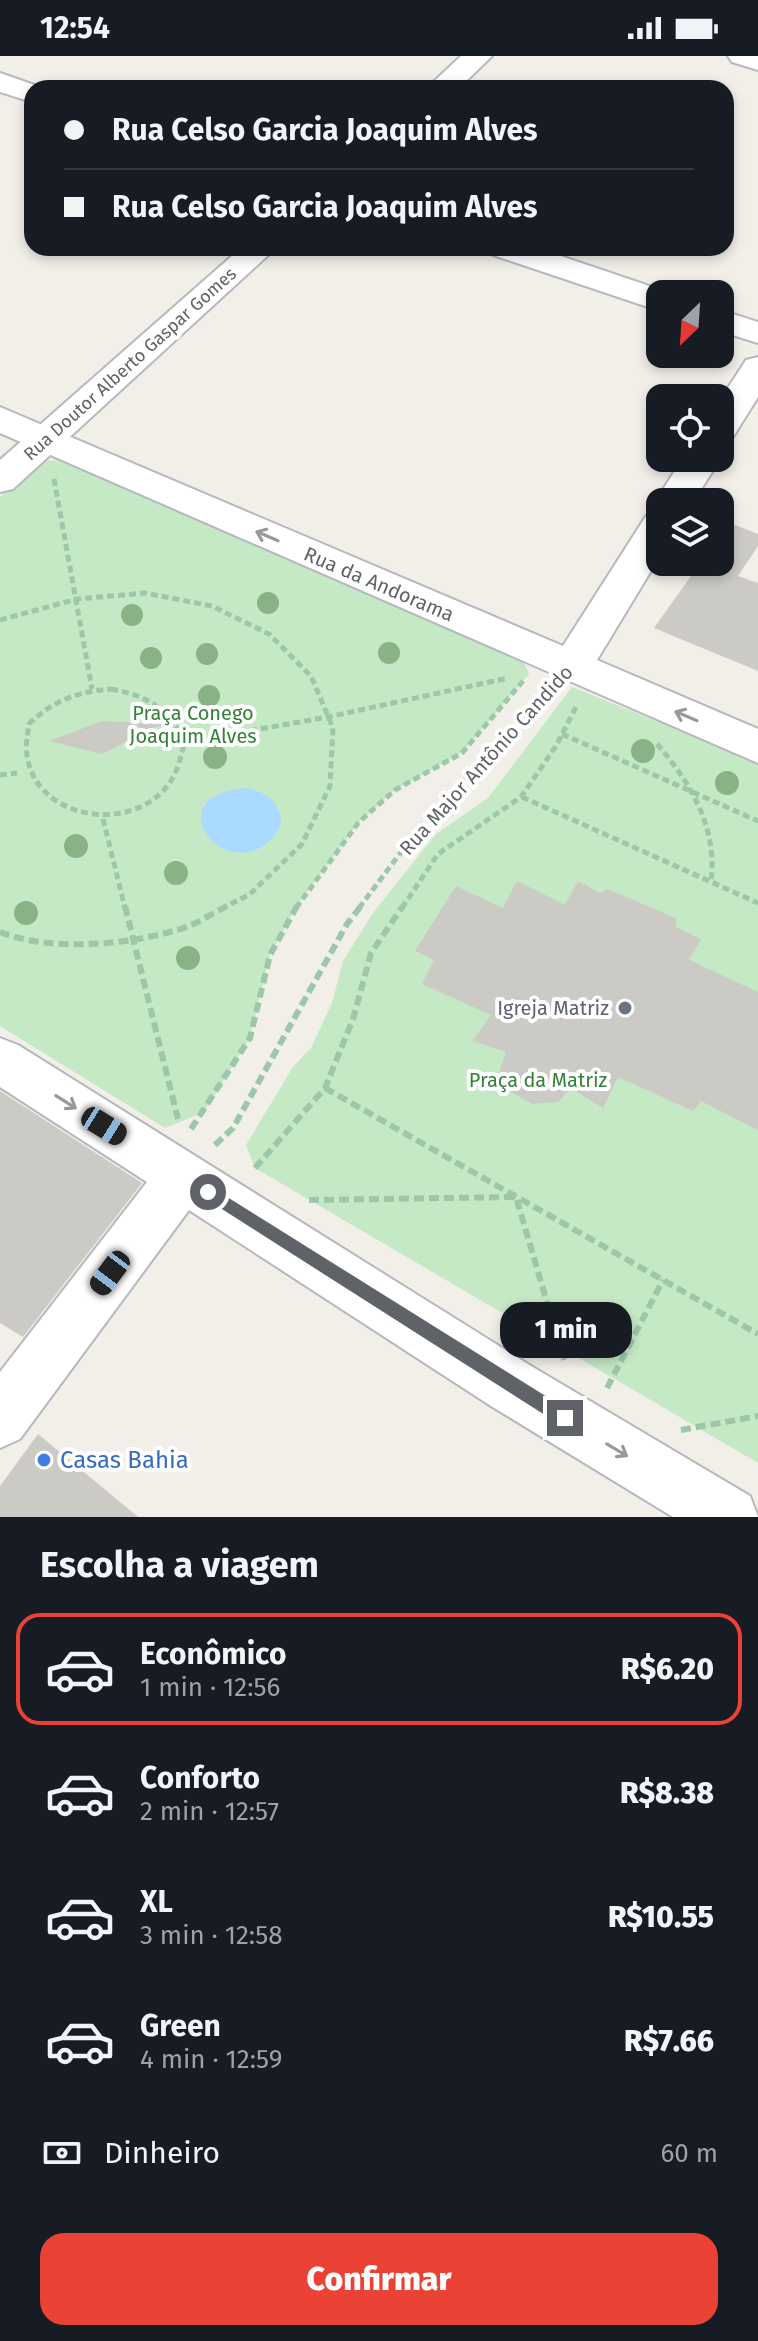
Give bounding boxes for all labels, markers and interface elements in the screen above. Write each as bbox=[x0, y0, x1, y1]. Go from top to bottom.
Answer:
text: 12:54 bbox=[40, 10, 110, 46]
text: Rua Celso Garcia Joaquim Alves bbox=[112, 112, 538, 148]
text: Rua Celso Garcia Joaquim Alves bbox=[112, 189, 538, 225]
street label: Rua Doutor Alberto Gaspar Gomes bbox=[19, 263, 241, 465]
north arrow bbox=[646, 280, 734, 368]
map controls bbox=[646, 280, 734, 576]
button: locate bbox=[646, 384, 734, 472]
button: layers bbox=[646, 488, 734, 576]
one-way arrow bbox=[256, 527, 280, 542]
street label: Rua da Andorama bbox=[300, 542, 458, 626]
street label: Rua Major Antônio Candido bbox=[394, 660, 578, 860]
park label: Praça Conego Joaquim Alves bbox=[129, 701, 257, 748]
one-way arrow bbox=[674, 708, 699, 723]
place label: Igreja Matriz bbox=[497, 996, 609, 1020]
marker: Igreja Matriz bbox=[616, 999, 634, 1017]
park label: Praça da Matriz bbox=[469, 1068, 608, 1093]
one-way arrow bbox=[54, 1094, 77, 1110]
car bbox=[77, 1103, 131, 1149]
route start bbox=[190, 1174, 226, 1210]
car bbox=[86, 1247, 134, 1299]
callout: 1 min bbox=[499, 1302, 631, 1358]
text: 1 min bbox=[535, 1314, 597, 1345]
route end bbox=[547, 1400, 583, 1436]
one-way arrow bbox=[605, 1442, 628, 1458]
place label: Casas Bahia bbox=[60, 1446, 189, 1474]
marker: Casas Bahia bbox=[35, 1451, 53, 1469]
text: Escolha a viagem bbox=[40, 1543, 319, 1587]
icon: car bbox=[44, 1633, 116, 1705]
text: Econômico bbox=[140, 1636, 286, 1672]
text: R$6.20 bbox=[621, 1651, 714, 1687]
text: 1 min · 12:56 bbox=[140, 1672, 280, 1703]
icon: car bbox=[44, 1757, 116, 1829]
text: Conforto bbox=[140, 1760, 260, 1796]
text: R$8.38 bbox=[620, 1775, 714, 1811]
text: 2 min · 12:57 bbox=[140, 1796, 279, 1827]
icon: car bbox=[44, 1881, 116, 1953]
text: XL bbox=[140, 1884, 173, 1920]
text: R$10.55 bbox=[608, 1899, 714, 1935]
text: 3 min · 12:58 bbox=[140, 1920, 283, 1951]
icon: car bbox=[44, 2005, 116, 2077]
text: Green bbox=[140, 2008, 221, 2044]
text: R$7.66 bbox=[624, 2023, 714, 2059]
text: 4 min · 12:59 bbox=[140, 2044, 282, 2075]
icon: cash bbox=[40, 2131, 84, 2175]
text: Dinheiro bbox=[104, 2135, 220, 2171]
text: 60 m bbox=[660, 2138, 718, 2169]
button: Confirmar bbox=[40, 2233, 718, 2325]

